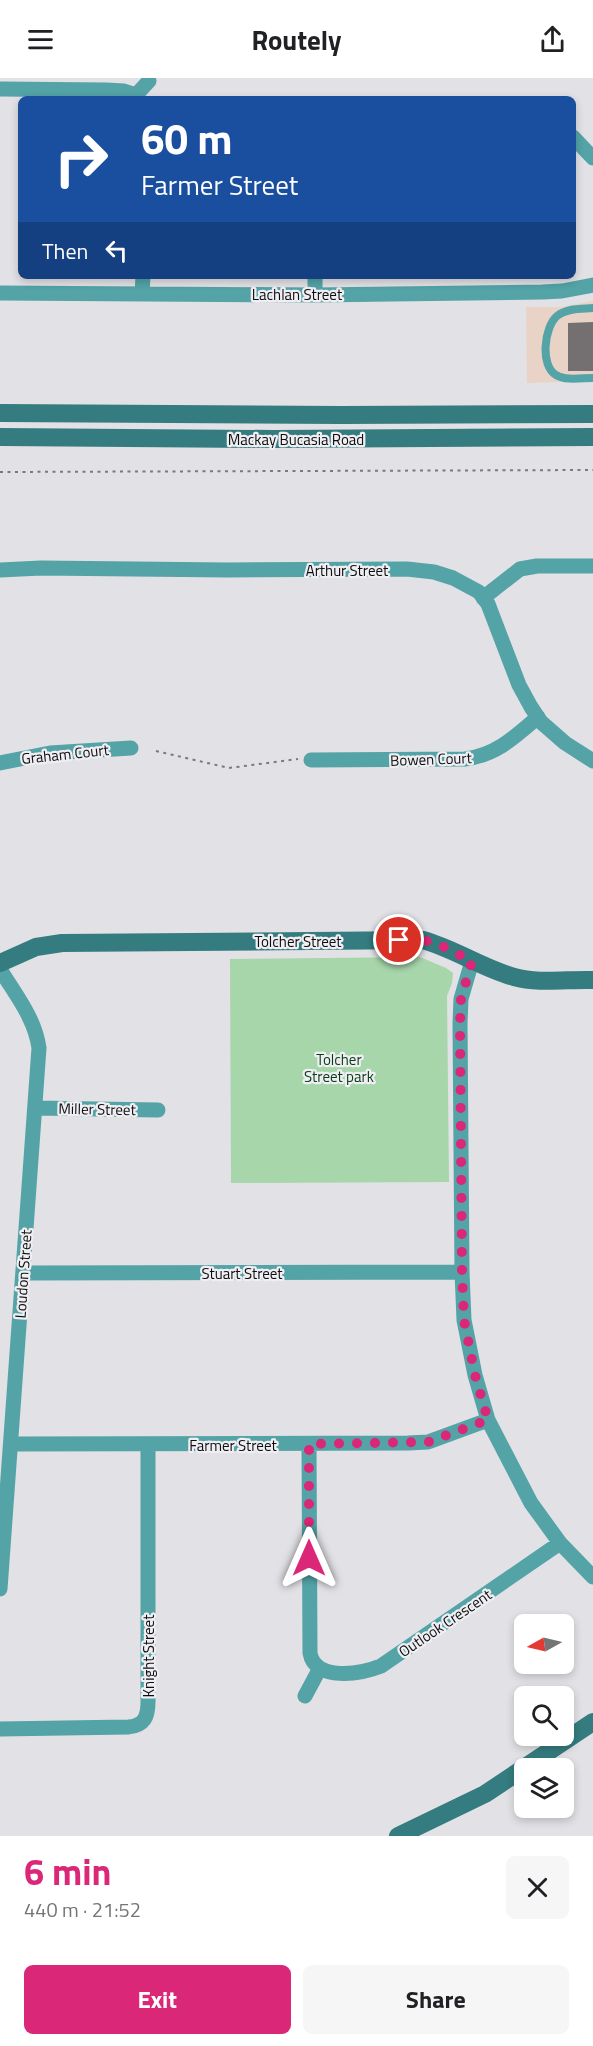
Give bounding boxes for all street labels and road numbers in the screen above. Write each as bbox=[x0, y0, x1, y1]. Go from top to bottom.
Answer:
street label: Lachlan Street bbox=[252, 283, 343, 306]
street label: Mackay Bucasia Road bbox=[228, 428, 364, 451]
street label: Arthur Street bbox=[306, 559, 389, 582]
street label: Graham Court bbox=[20, 738, 111, 770]
street label: Bowen Court bbox=[390, 746, 473, 772]
street label: Tolcher Street bbox=[254, 930, 342, 953]
street label: Miller Street bbox=[58, 1097, 137, 1121]
street label: Loudon Street bbox=[8, 1228, 38, 1319]
street label: Stuart Street bbox=[201, 1262, 283, 1285]
street label: Farmer Street bbox=[189, 1434, 277, 1457]
street label: Outlook Crescent bbox=[394, 1583, 497, 1663]
street label: Knight Street bbox=[137, 1614, 160, 1697]

